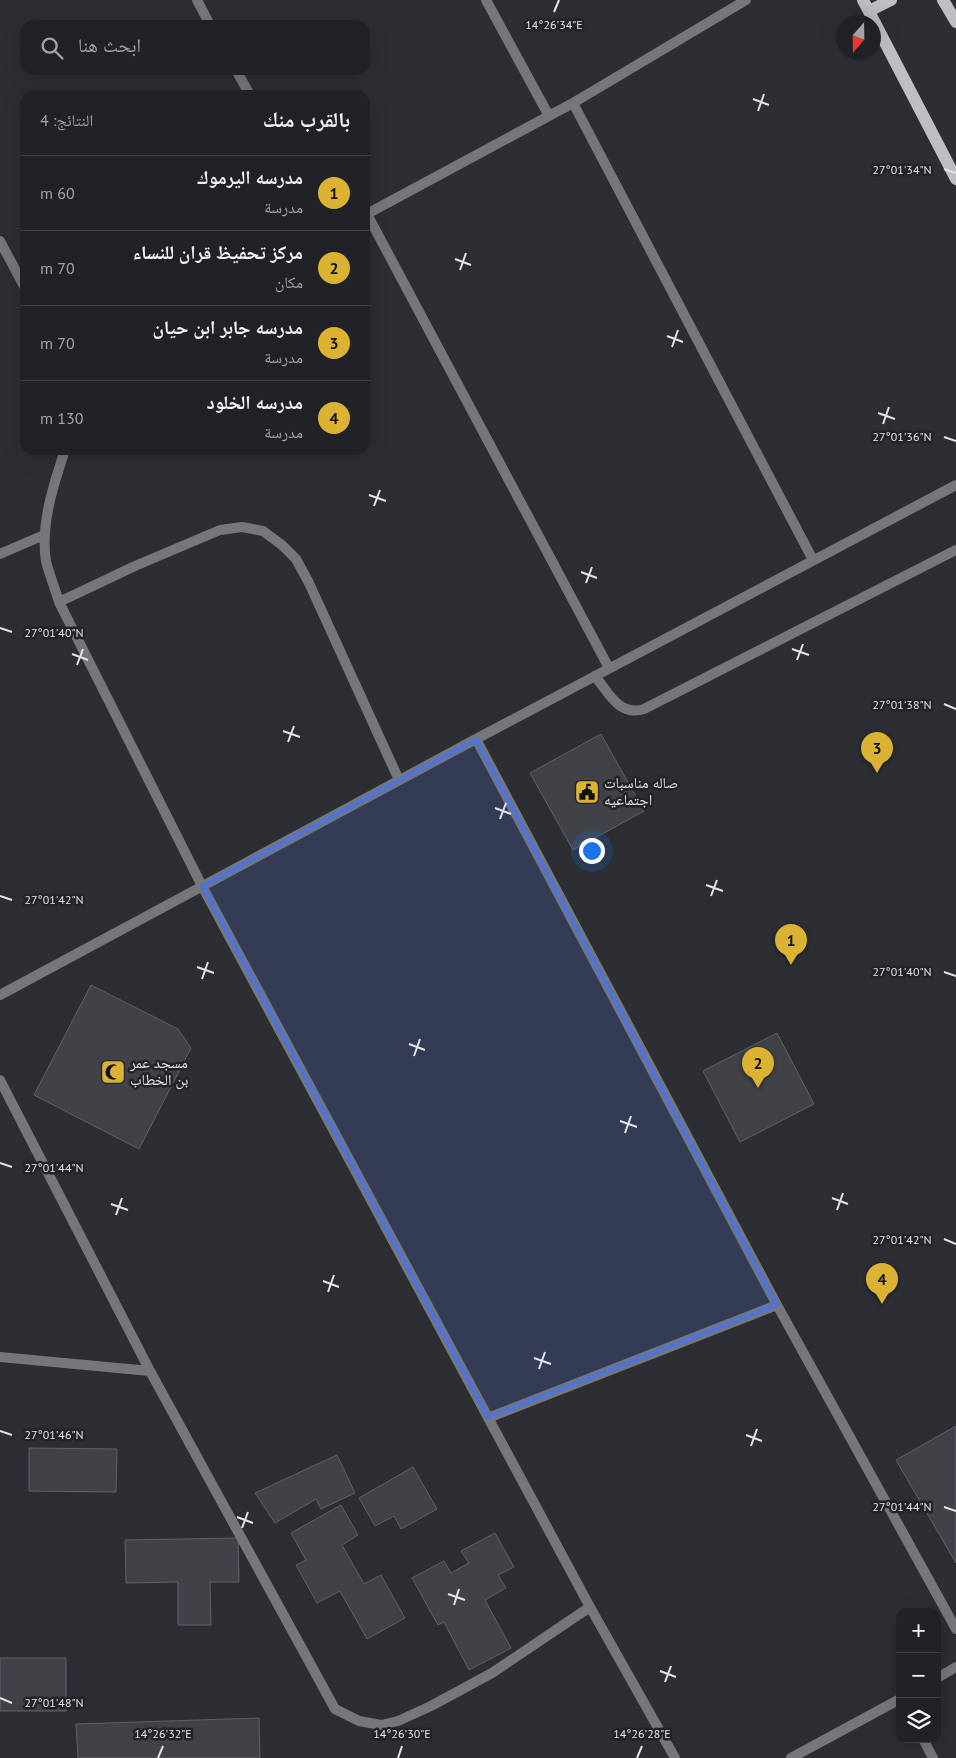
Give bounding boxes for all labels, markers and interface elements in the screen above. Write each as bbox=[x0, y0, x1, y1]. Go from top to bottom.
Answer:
north arrow bbox=[836, 15, 881, 60]
text: 14°26'34"E bbox=[525, 17, 583, 32]
search box bbox=[20, 20, 370, 75]
text: ابحث هنا bbox=[78, 33, 141, 57]
icon: search bbox=[38, 34, 66, 62]
text: بالقرب منك bbox=[263, 106, 350, 133]
text: النتائج: 4 bbox=[40, 110, 93, 130]
text: 27°01'34"N bbox=[872, 162, 932, 177]
text: مدرسه اليرموك bbox=[197, 165, 303, 189]
text: 60 m bbox=[40, 183, 75, 203]
text: 1 bbox=[329, 183, 339, 203]
text: مدرسة bbox=[264, 197, 303, 217]
text: مركز تحفيظ قران للنساء bbox=[132, 240, 303, 264]
text: 70 m bbox=[40, 258, 75, 278]
text: 2 bbox=[329, 258, 339, 278]
text: مكان bbox=[275, 272, 303, 292]
text: مدرسه جابر ابن حيان bbox=[152, 315, 303, 339]
text: 70 m bbox=[40, 333, 75, 353]
text: 3 bbox=[329, 333, 339, 353]
text: مدرسة bbox=[264, 347, 303, 367]
text: مدرسه الخلود bbox=[206, 390, 303, 414]
text: 130 m bbox=[40, 408, 83, 428]
text: 4 bbox=[329, 408, 339, 428]
text: مدرسة bbox=[264, 422, 303, 442]
text: 27°01'36"N bbox=[872, 429, 932, 444]
text: 27°01'40"N bbox=[24, 625, 84, 640]
text: 27°01'38"N bbox=[872, 697, 932, 712]
pin: 3 bbox=[861, 732, 893, 773]
place label: صاله مناسبات اجتماعيه bbox=[604, 773, 678, 809]
public building icon: صاله مناسبات اجتماعيه bbox=[574, 779, 600, 805]
your location bbox=[579, 838, 605, 864]
text: 27°01'42"N bbox=[24, 892, 84, 907]
pin: 1 bbox=[775, 924, 807, 965]
text: 27°01'40"N bbox=[872, 964, 932, 979]
pin: 2 bbox=[742, 1047, 774, 1088]
place label: مسجد عمر بن الخطاب bbox=[129, 1053, 188, 1090]
mosque icon: مسجد عمر بن الخطاب bbox=[100, 1059, 126, 1085]
text: 27°01'44"N bbox=[24, 1160, 84, 1175]
text: 27°01'42"N bbox=[872, 1232, 932, 1247]
pin: 4 bbox=[866, 1263, 898, 1304]
text: 27°01'46"N bbox=[24, 1427, 84, 1442]
text: 27°01'44"N bbox=[872, 1499, 932, 1514]
map controls bbox=[896, 1608, 941, 1743]
button: + bbox=[896, 1608, 941, 1653]
button: − bbox=[896, 1653, 941, 1698]
text: 27°01'48"N bbox=[24, 1695, 84, 1710]
button: layers bbox=[896, 1698, 941, 1743]
text: 14°26'32"E bbox=[134, 1726, 192, 1741]
text: 14°26'30"E bbox=[373, 1726, 431, 1741]
text: 14°26'28"E bbox=[613, 1726, 671, 1741]

